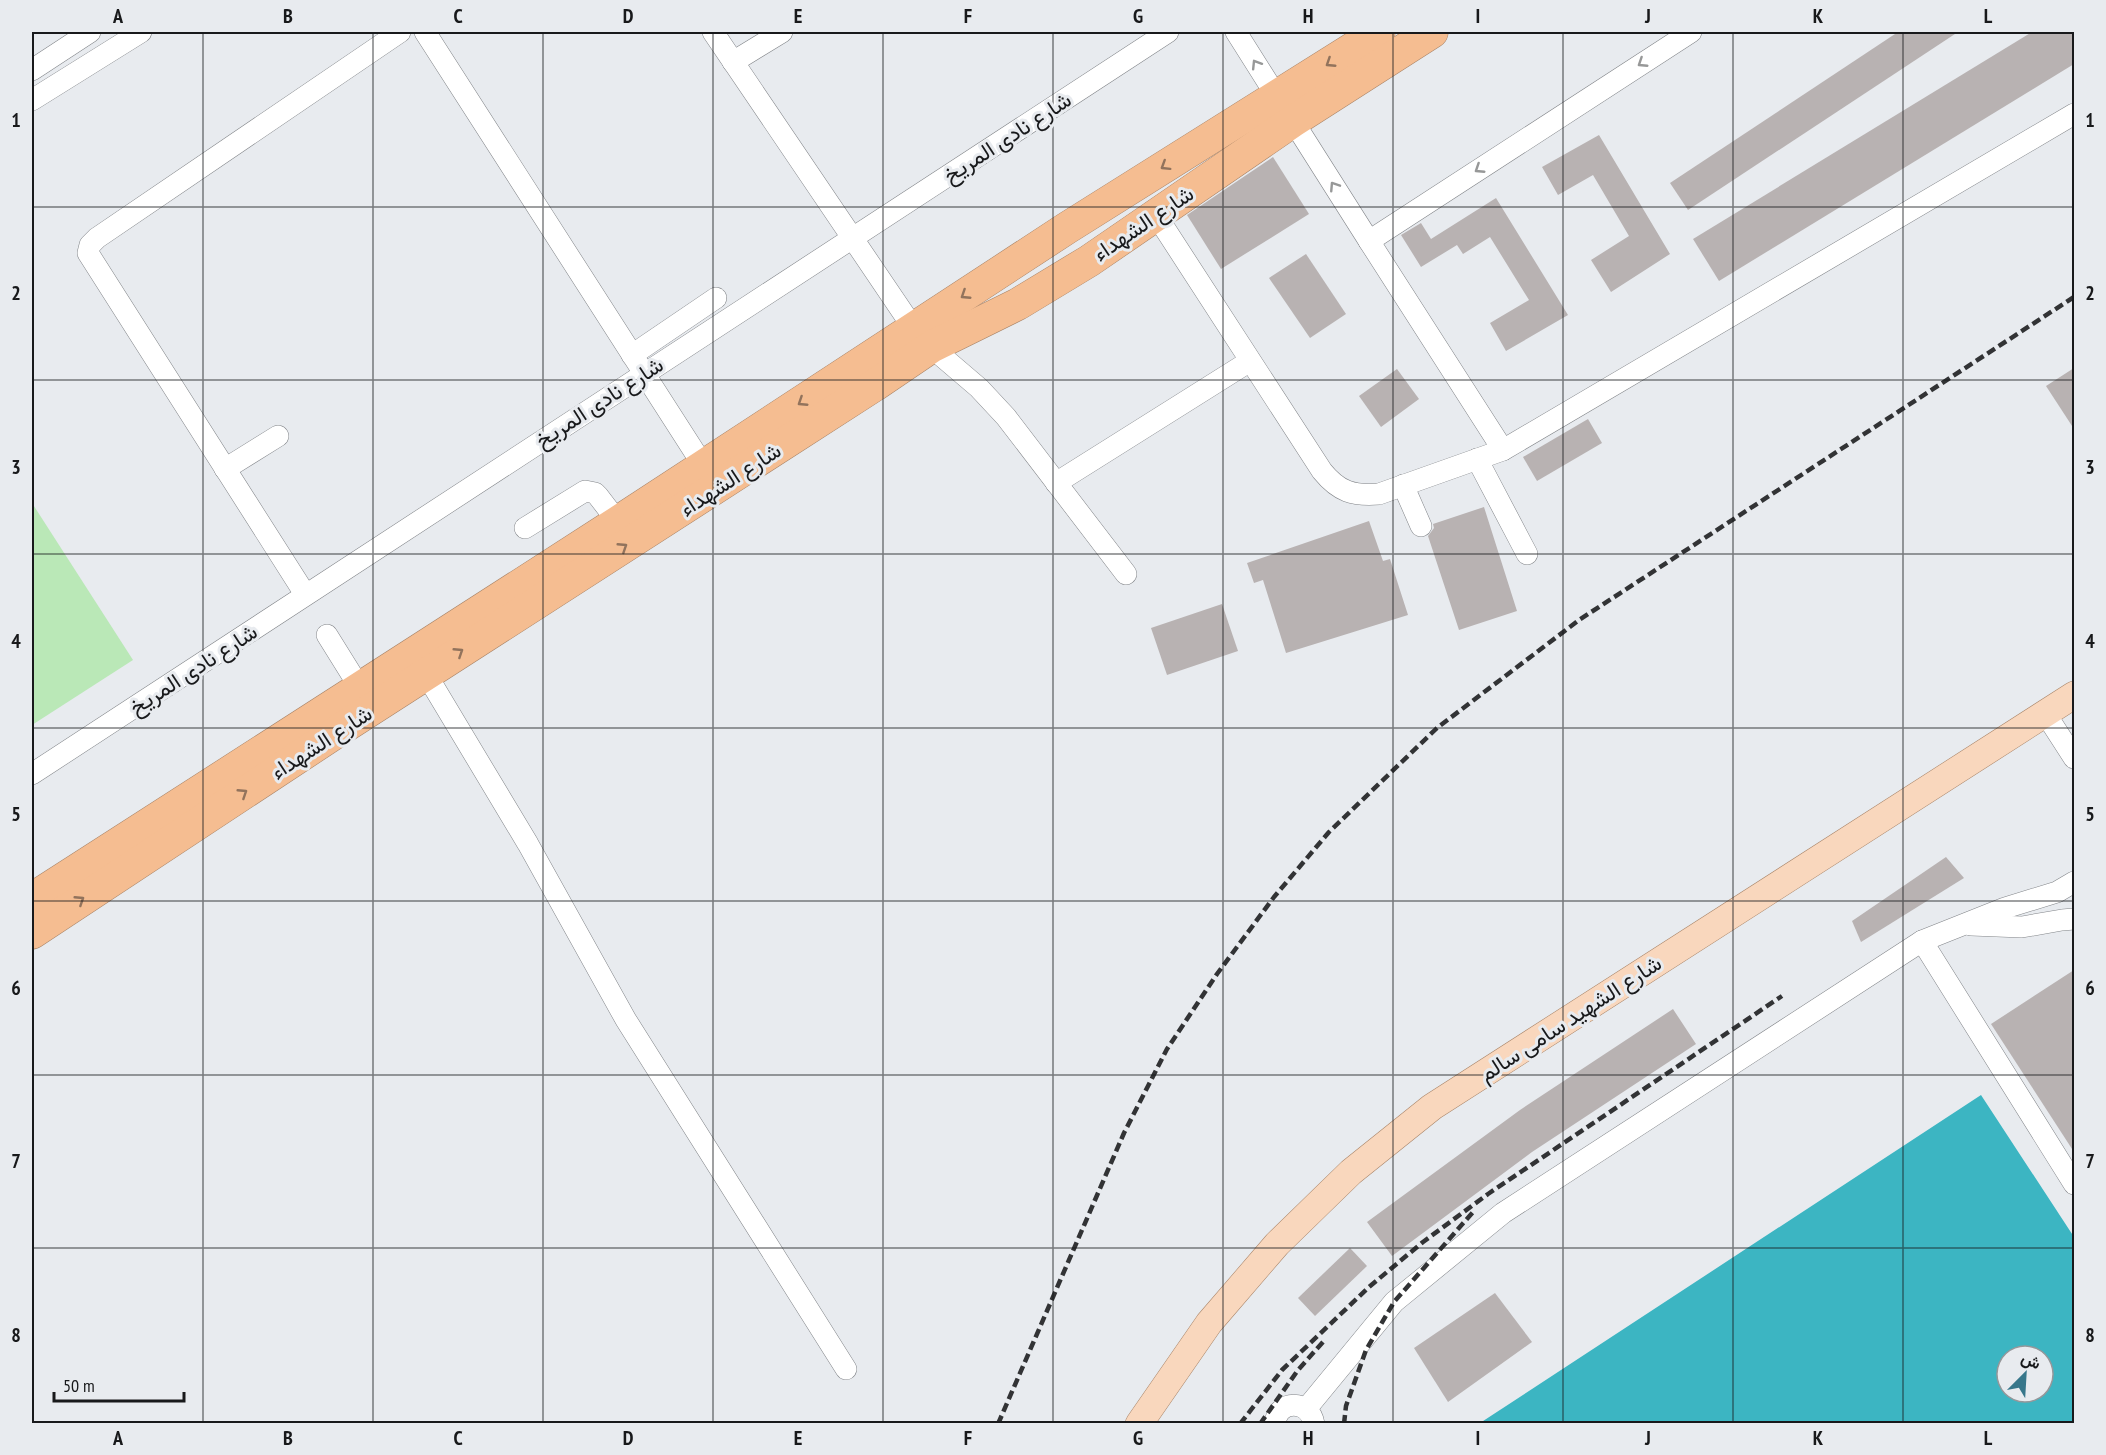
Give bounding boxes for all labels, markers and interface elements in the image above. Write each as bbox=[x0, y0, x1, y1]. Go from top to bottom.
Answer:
text: A bbox=[112, 3, 124, 29]
text: B bbox=[283, 3, 293, 29]
text: C bbox=[453, 3, 463, 29]
text: D bbox=[623, 3, 634, 29]
text: E bbox=[794, 3, 802, 29]
text: F bbox=[964, 3, 972, 29]
text: G bbox=[1133, 3, 1143, 29]
text: H bbox=[1303, 3, 1313, 29]
text: I bbox=[1476, 3, 1480, 29]
text: J bbox=[1644, 3, 1651, 29]
text: K bbox=[1813, 3, 1824, 29]
text: L bbox=[1984, 3, 1993, 29]
one-way arrow bbox=[1326, 55, 1336, 67]
one-way arrow bbox=[1638, 56, 1649, 67]
one-way arrow bbox=[1252, 60, 1264, 70]
street label: شارع نادى المريخ bbox=[938, 85, 1077, 190]
text: 1 bbox=[11, 107, 21, 133]
text: 1 bbox=[2085, 107, 2095, 133]
one-way arrow bbox=[1161, 159, 1171, 171]
one-way arrow bbox=[1474, 162, 1485, 173]
street label: شارع الشهداء bbox=[1087, 179, 1199, 268]
one-way arrow bbox=[1331, 182, 1342, 193]
text: 2 bbox=[11, 280, 21, 306]
text: 2 bbox=[2085, 280, 2095, 306]
one-way arrow bbox=[961, 288, 972, 299]
street label: شارع نادى المريخ bbox=[530, 350, 669, 455]
one-way arrow bbox=[798, 395, 809, 406]
street label: شارع الشهداء bbox=[674, 436, 787, 523]
text: 3 bbox=[11, 454, 21, 480]
text: 3 bbox=[2085, 454, 2095, 480]
one-way arrow bbox=[617, 543, 628, 554]
street label: شارع نادى المريخ bbox=[124, 617, 263, 722]
text: 4 bbox=[11, 628, 21, 654]
text: 4 bbox=[2085, 628, 2095, 654]
one-way arrow bbox=[453, 649, 464, 660]
street label: شارع الشهداء bbox=[265, 699, 378, 786]
one-way arrow bbox=[236, 789, 247, 800]
text: 5 bbox=[11, 801, 21, 827]
text: 5 bbox=[2085, 801, 2095, 827]
one-way arrow bbox=[74, 897, 85, 908]
street label: شارع الشهيد سامى سالم bbox=[1474, 949, 1667, 1088]
text: 6 bbox=[11, 975, 21, 1001]
text: 6 bbox=[2085, 975, 2095, 1001]
text: 7 bbox=[11, 1148, 21, 1174]
text: 7 bbox=[2085, 1148, 2095, 1174]
text: 8 bbox=[11, 1322, 21, 1348]
text: 8 bbox=[2085, 1322, 2095, 1348]
north arrow bbox=[1995, 1344, 2055, 1404]
text: ش bbox=[2018, 1347, 2044, 1373]
scale bar bbox=[54, 1365, 184, 1403]
text: 50 m bbox=[63, 1374, 95, 1397]
text: A bbox=[112, 1425, 124, 1451]
text: B bbox=[283, 1425, 293, 1451]
text: C bbox=[453, 1425, 463, 1451]
text: D bbox=[623, 1425, 634, 1451]
text: E bbox=[794, 1425, 802, 1451]
text: F bbox=[964, 1425, 972, 1451]
text: G bbox=[1133, 1425, 1143, 1451]
text: H bbox=[1303, 1425, 1313, 1451]
text: I bbox=[1476, 1425, 1480, 1451]
text: J bbox=[1644, 1425, 1651, 1451]
text: K bbox=[1813, 1425, 1824, 1451]
text: L bbox=[1984, 1425, 1993, 1451]

